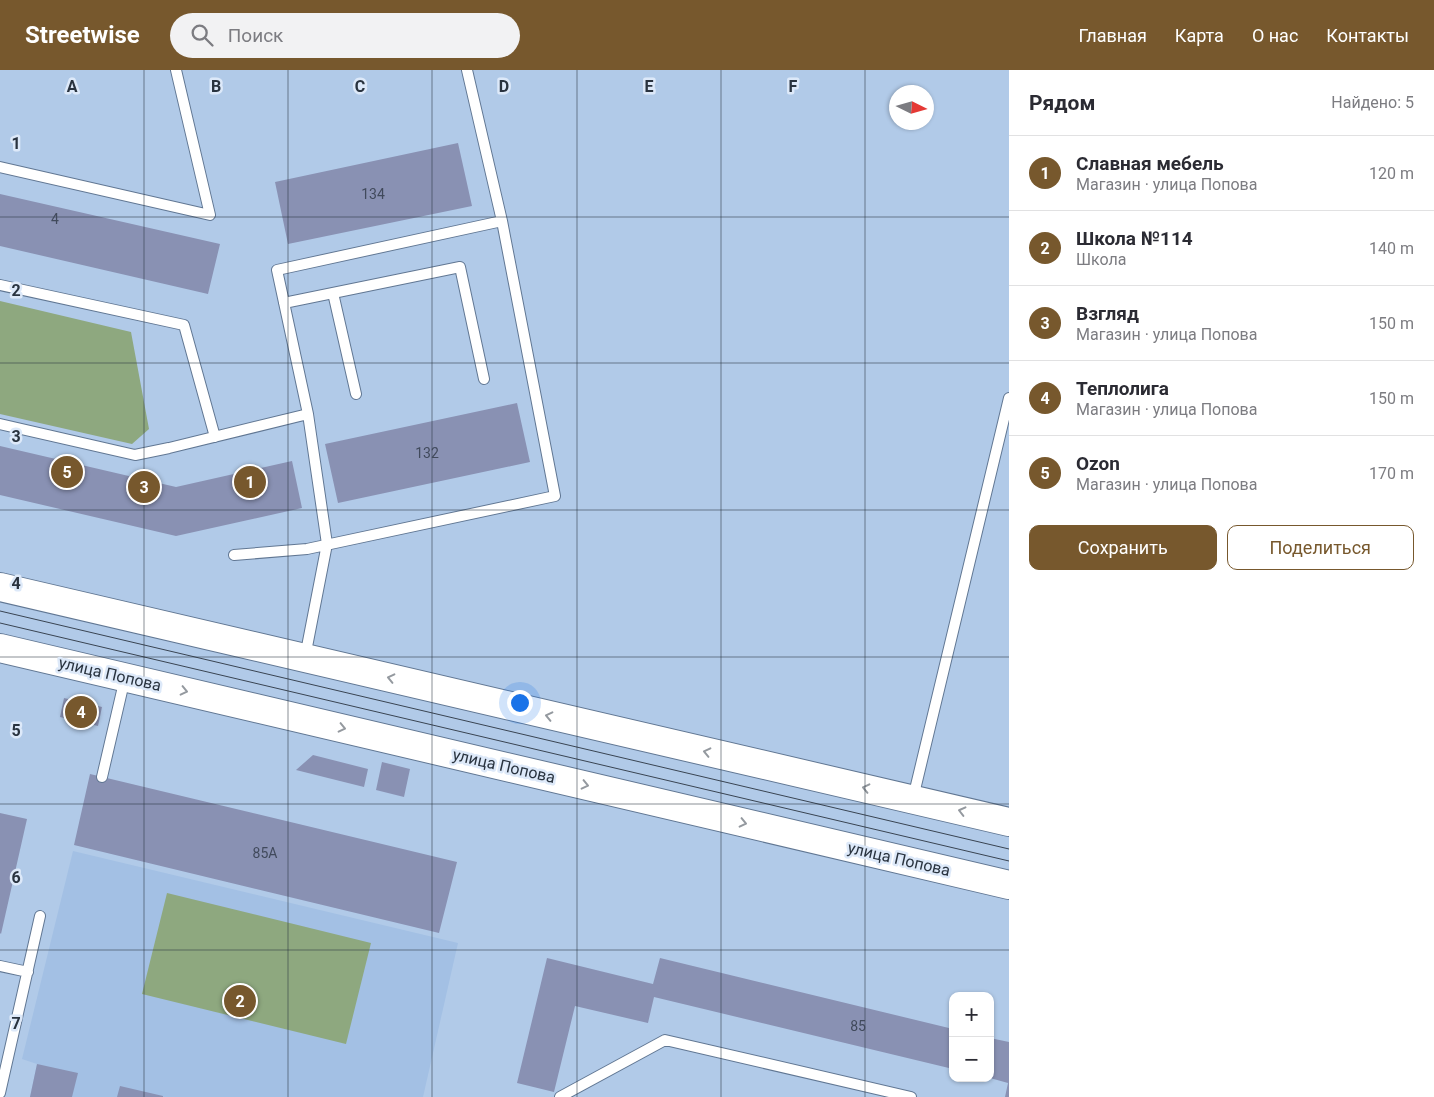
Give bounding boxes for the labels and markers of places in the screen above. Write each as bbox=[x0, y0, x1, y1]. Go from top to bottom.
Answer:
pin: 5 bbox=[51, 453, 83, 491]
pin: 1 bbox=[234, 463, 266, 501]
pin: 3 bbox=[128, 468, 160, 506]
pin: 4 bbox=[65, 693, 97, 731]
pin: 2 bbox=[224, 982, 256, 1020]

